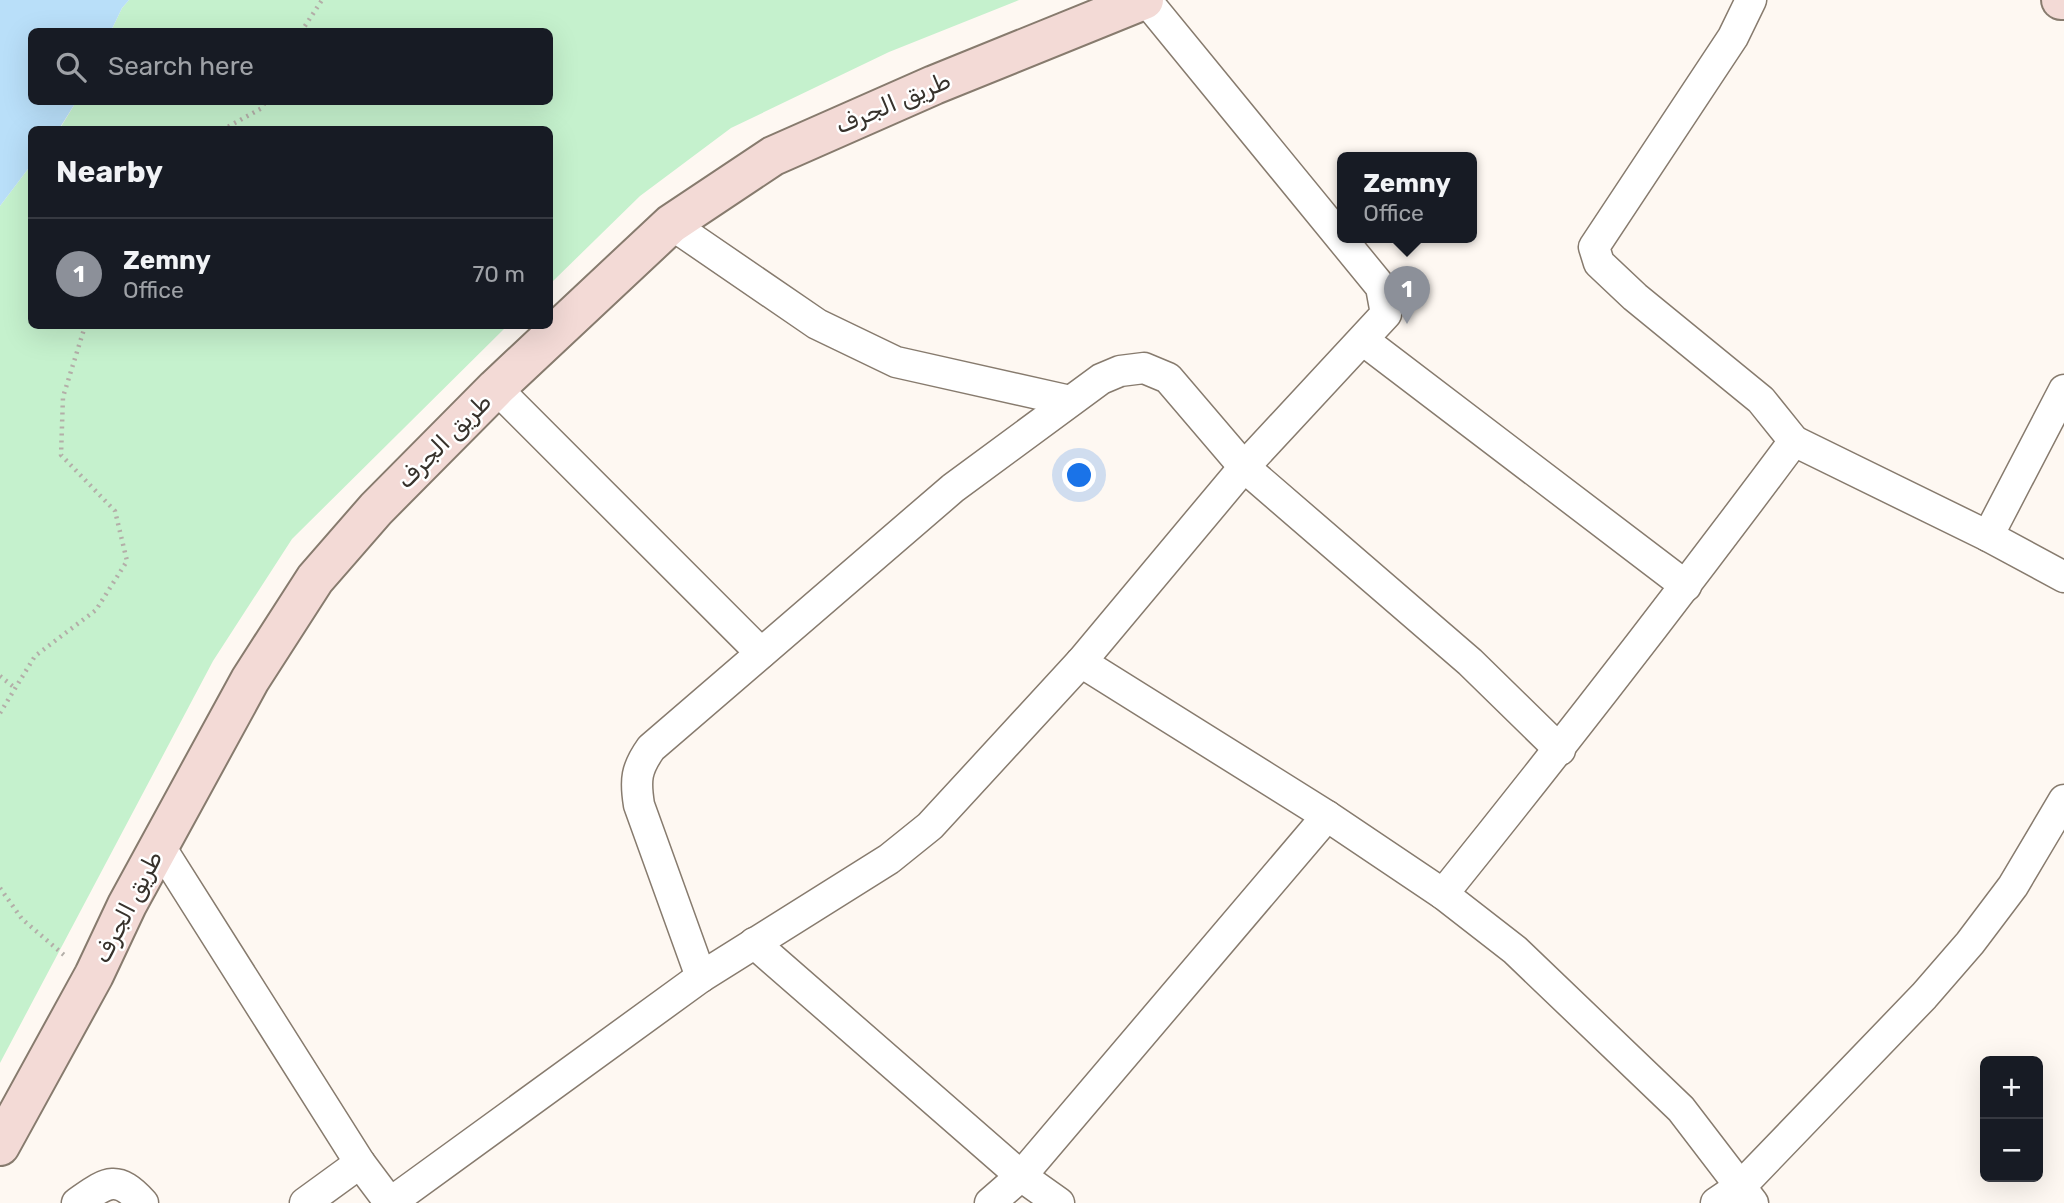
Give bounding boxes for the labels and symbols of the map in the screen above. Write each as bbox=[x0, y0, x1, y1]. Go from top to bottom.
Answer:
street label: طريق الجرف bbox=[831, 66, 955, 140]
pin: 1 bbox=[1384, 266, 1430, 324]
street label: طريق الجرف bbox=[391, 388, 497, 494]
your location bbox=[1062, 458, 1096, 492]
street label: طريق الجرف bbox=[88, 846, 168, 968]

